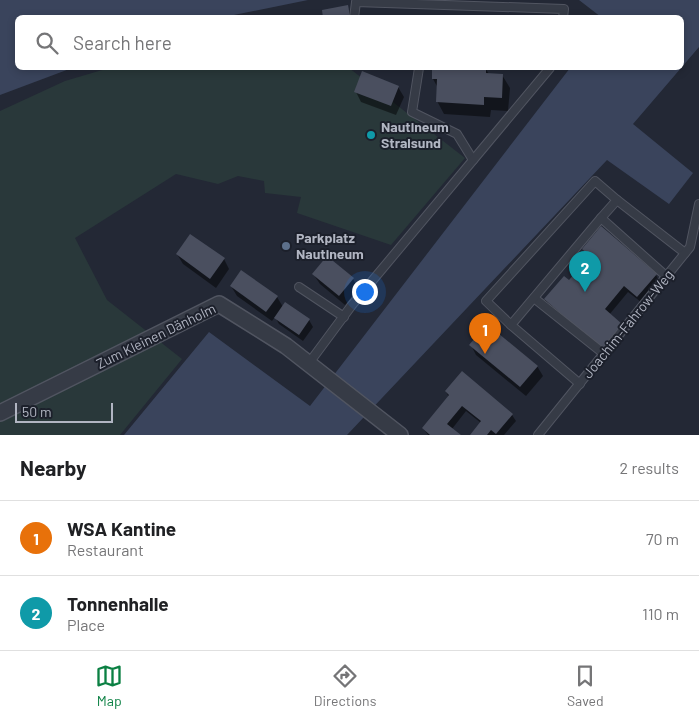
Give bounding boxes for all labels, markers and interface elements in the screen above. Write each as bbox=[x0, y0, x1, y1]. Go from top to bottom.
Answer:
search box bbox=[15, 15, 684, 70]
icon: search bbox=[33, 29, 61, 57]
text: Search here bbox=[73, 31, 172, 54]
place label: Nautineum Stralsund bbox=[381, 118, 449, 151]
marker: Nautineum Stralsund bbox=[365, 129, 377, 141]
place label: Parkplatz Nautineum bbox=[296, 229, 364, 262]
marker: Parkplatz Nautineum bbox=[280, 240, 292, 252]
pin: 2 bbox=[569, 251, 601, 292]
street label: Joachim-Fahrow-Weg bbox=[579, 266, 677, 381]
your location bbox=[352, 279, 378, 305]
street label: Zum Kleinen Dänholm bbox=[93, 299, 218, 372]
pin: 1 bbox=[469, 313, 501, 354]
scale bar bbox=[15, 400, 112, 423]
text: 50 m bbox=[22, 403, 51, 420]
text: Nearby bbox=[20, 455, 86, 480]
text: 2 results bbox=[620, 458, 679, 477]
text: WSA Kantine bbox=[67, 517, 176, 540]
text: 1 bbox=[33, 529, 39, 548]
text: 70 m bbox=[646, 529, 679, 548]
text: Restaurant bbox=[67, 540, 144, 559]
text: Tonnenhalle bbox=[67, 592, 169, 615]
text: 2 bbox=[32, 604, 40, 623]
text: 110 m bbox=[642, 604, 679, 623]
text: Place bbox=[67, 615, 105, 634]
tab: Map bbox=[95, 662, 123, 709]
tab: Directions bbox=[314, 662, 376, 709]
tab: Saved bbox=[567, 662, 604, 709]

